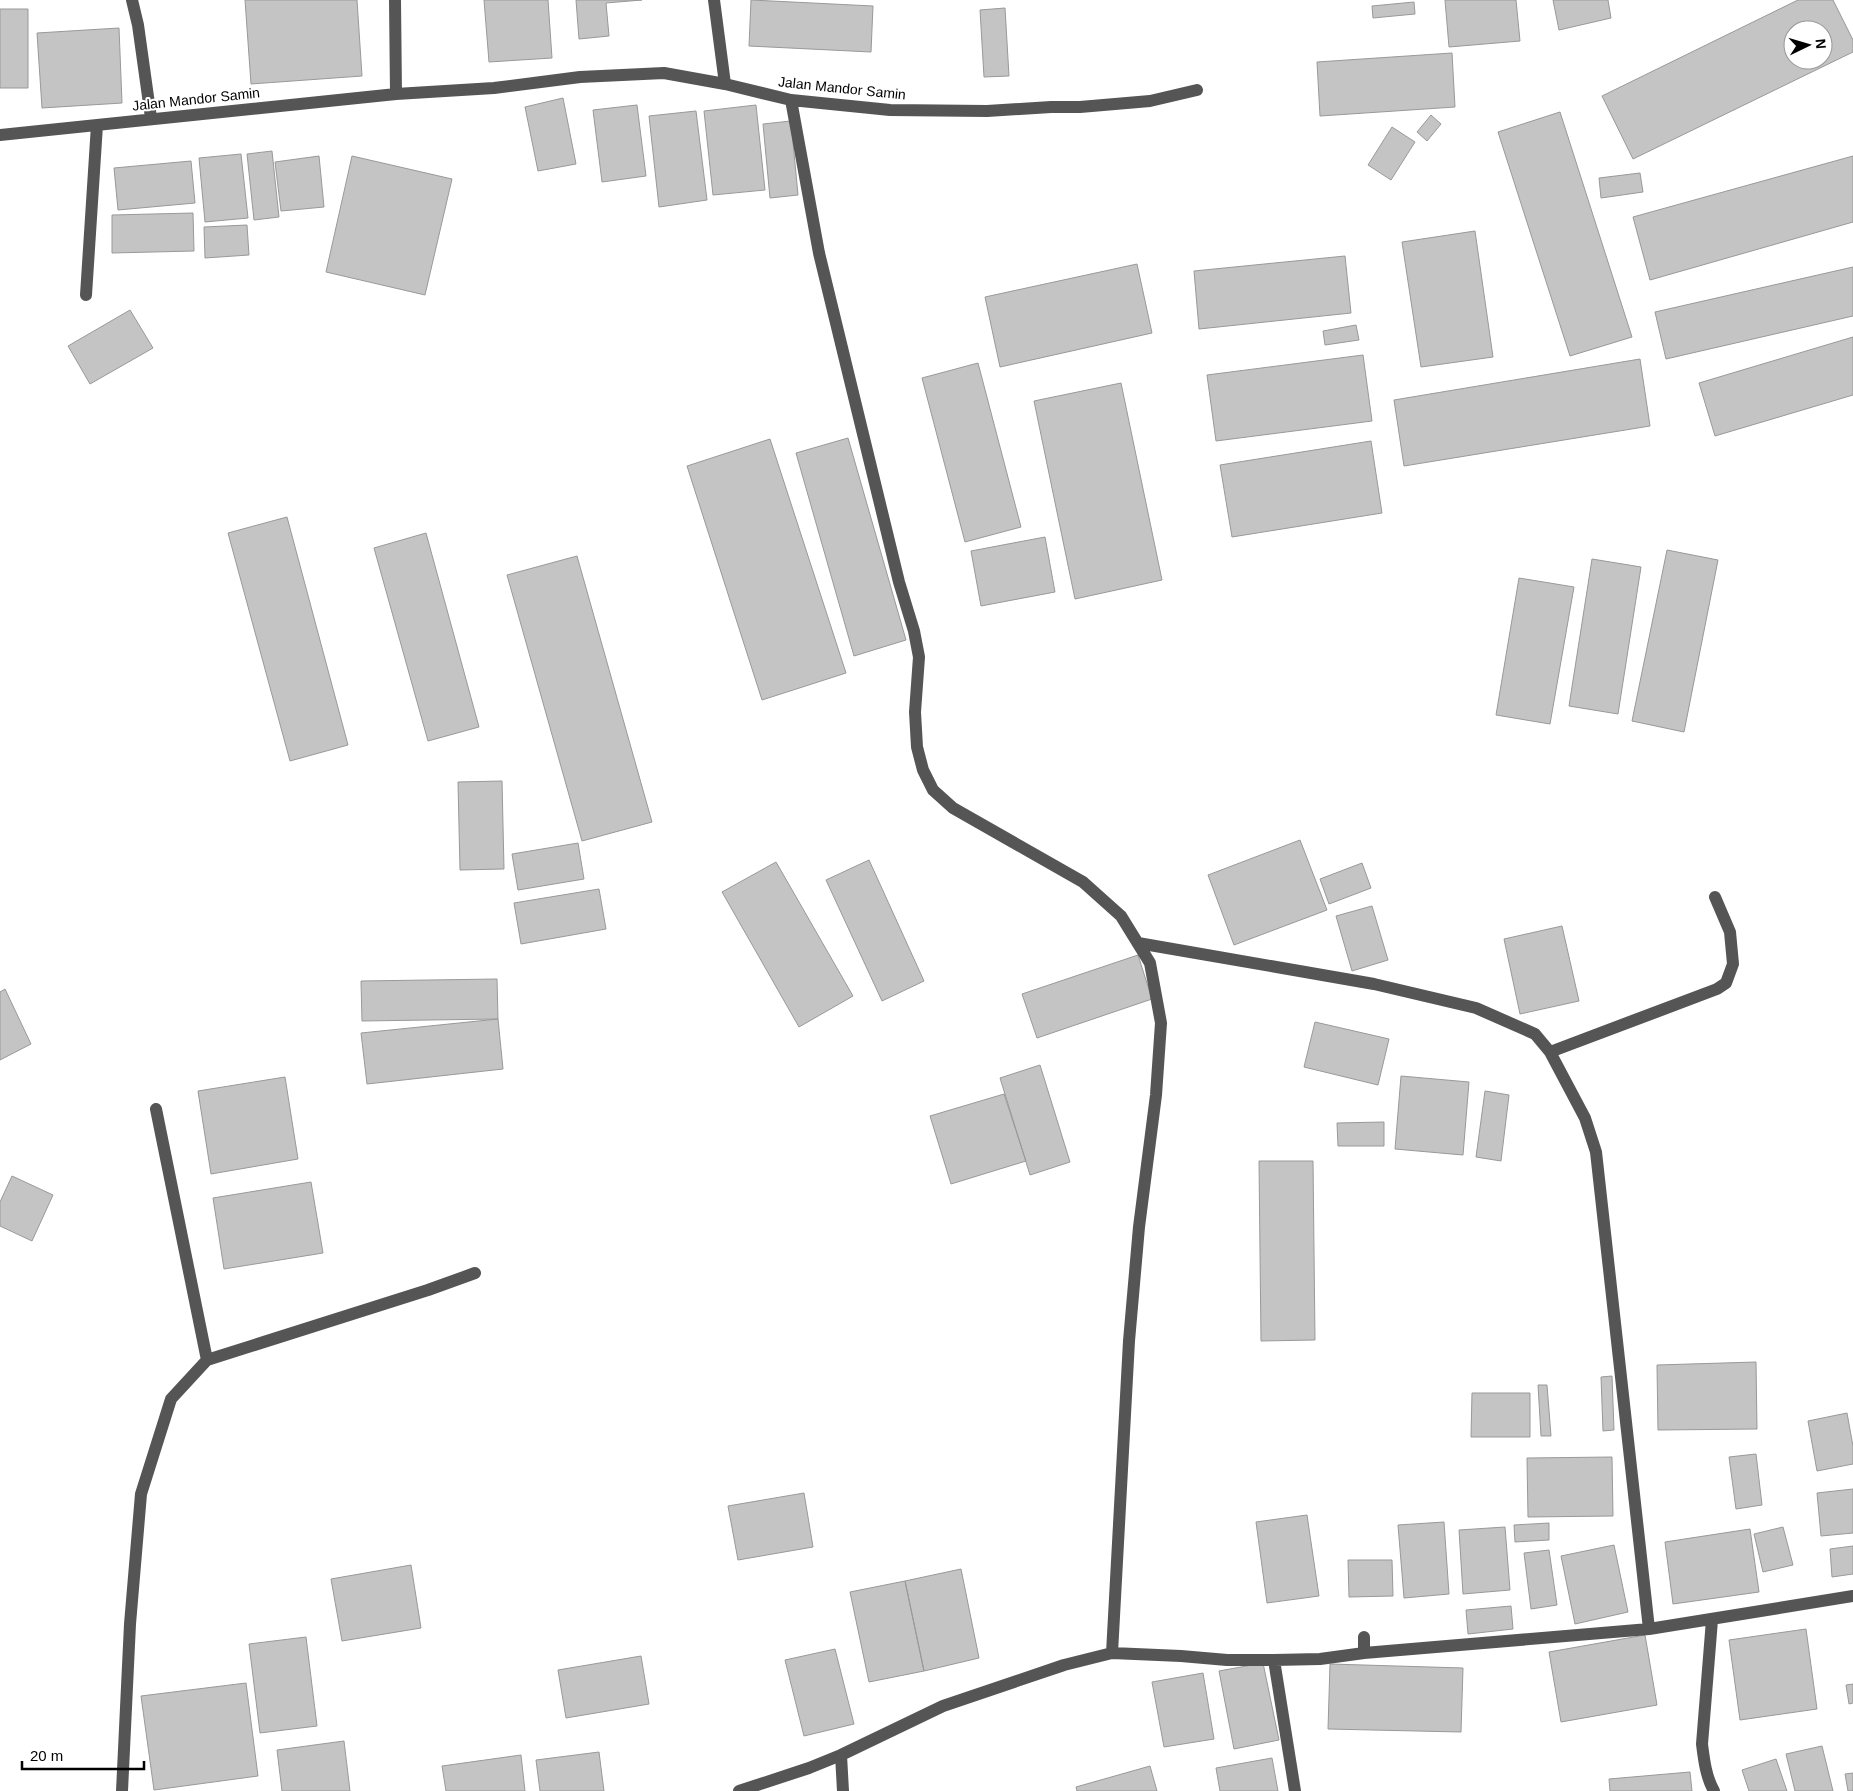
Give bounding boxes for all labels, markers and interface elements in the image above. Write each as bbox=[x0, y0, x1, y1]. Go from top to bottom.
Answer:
north arrow bbox=[1783, 20, 1833, 70]
text: N bbox=[1813, 38, 1829, 50]
street label: Jalan Mandor Samin bbox=[777, 73, 907, 103]
street label: Jalan Mandor Samin bbox=[131, 84, 261, 114]
scale bar bbox=[22, 1738, 145, 1770]
text: 20 m bbox=[30, 1747, 63, 1764]

